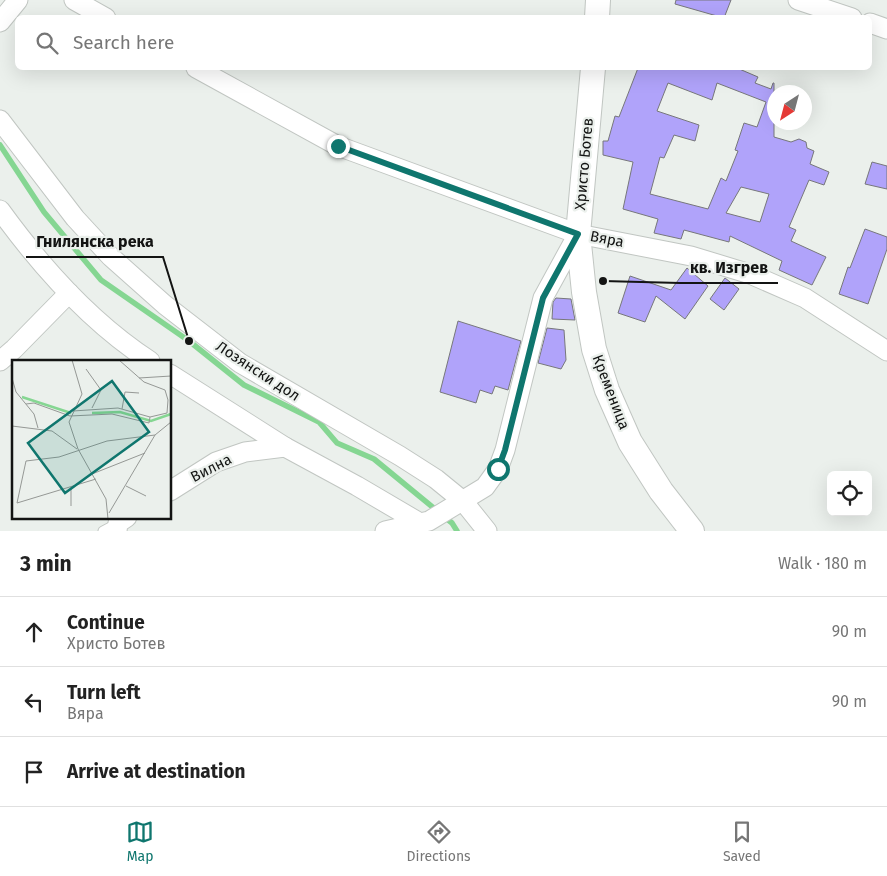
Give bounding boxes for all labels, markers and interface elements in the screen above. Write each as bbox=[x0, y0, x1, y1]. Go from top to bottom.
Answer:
search box bbox=[15, 15, 872, 70]
icon: search bbox=[33, 29, 61, 57]
text: Search here bbox=[73, 31, 174, 54]
north arrow bbox=[767, 85, 812, 130]
street label: Христо Ботев bbox=[571, 117, 597, 211]
route end bbox=[327, 135, 350, 158]
callout: Гнилянска река bbox=[26, 226, 163, 257]
street label: Вяра bbox=[588, 227, 626, 251]
text: Гнилянска река bbox=[36, 232, 154, 251]
callout: кв. Изгрев bbox=[680, 252, 778, 283]
text: кв. Изгрев bbox=[690, 258, 768, 277]
street label: Лозянски дол bbox=[213, 337, 303, 405]
street label: Кременица bbox=[588, 352, 634, 432]
inset map bbox=[12, 360, 171, 518]
street label: Вилна bbox=[187, 450, 235, 486]
route start bbox=[487, 458, 510, 481]
map controls bbox=[827, 471, 872, 516]
button: locate bbox=[827, 471, 872, 516]
text: 3 min bbox=[20, 551, 72, 577]
text: Walk · 180 m bbox=[778, 554, 867, 573]
text: Continue bbox=[67, 611, 145, 634]
icon: ahead bbox=[20, 618, 48, 646]
text: 90 m bbox=[832, 622, 867, 641]
text: Христо Ботев bbox=[67, 634, 166, 653]
text: Turn left bbox=[67, 681, 141, 704]
icon: left bbox=[20, 688, 48, 716]
text: 90 m bbox=[832, 692, 867, 711]
text: Вяра bbox=[67, 704, 104, 723]
icon: arrive bbox=[20, 758, 48, 786]
text: Arrive at destination bbox=[67, 760, 246, 783]
tab: Map bbox=[126, 818, 154, 865]
tab: Directions bbox=[406, 818, 471, 865]
tab: Saved bbox=[723, 818, 761, 865]

